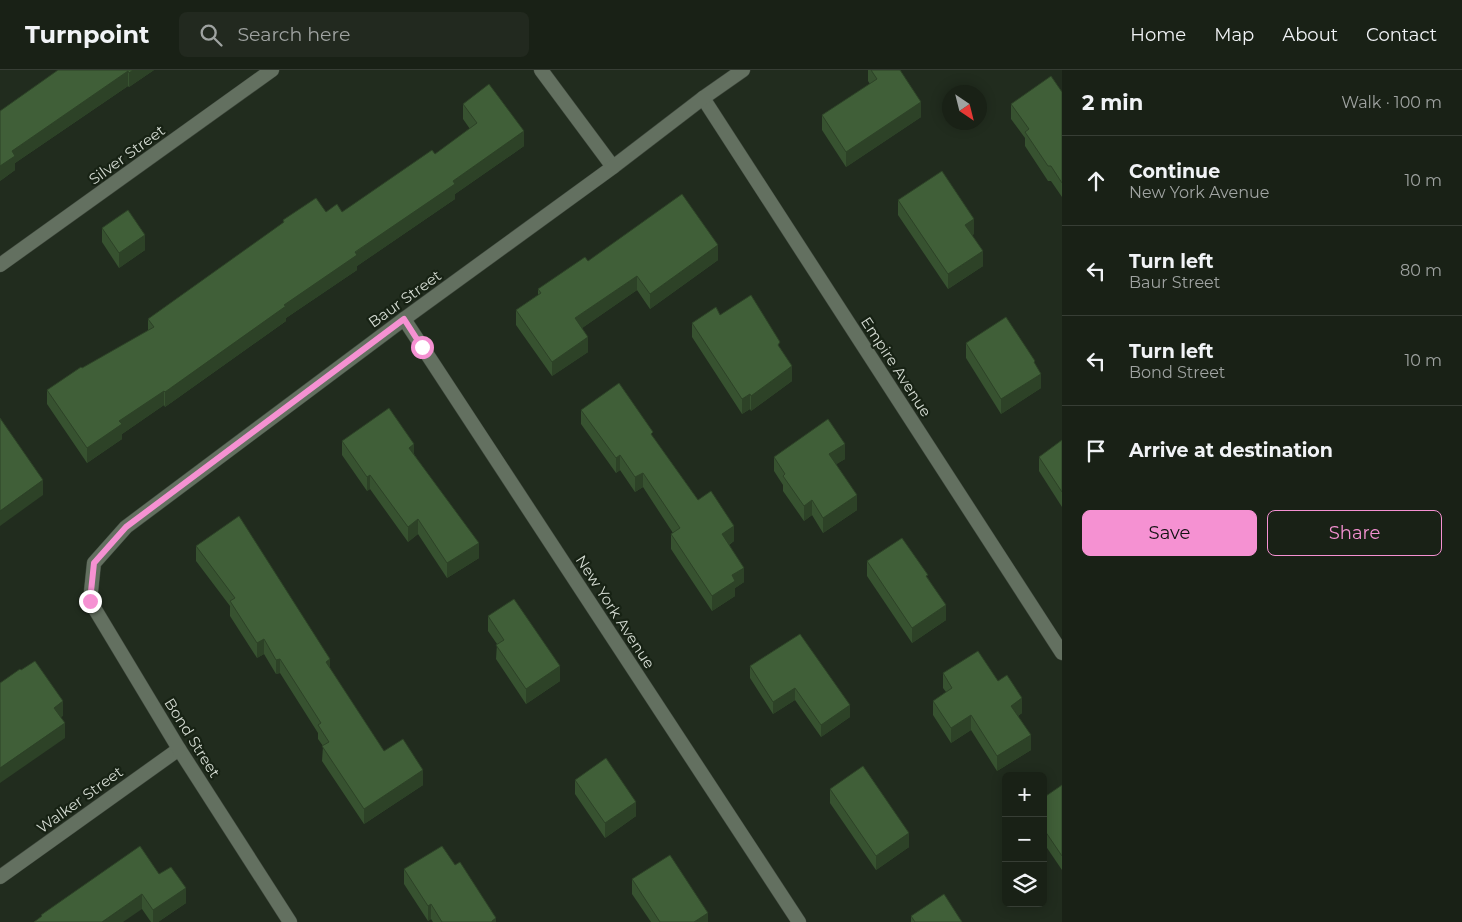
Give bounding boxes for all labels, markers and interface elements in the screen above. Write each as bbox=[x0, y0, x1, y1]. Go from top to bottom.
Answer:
search box bbox=[179, 12, 529, 57]
text: Turnpoint bbox=[25, 20, 149, 49]
icon: search bbox=[197, 21, 225, 49]
text: Search here bbox=[237, 23, 350, 46]
text: Home bbox=[1130, 24, 1186, 46]
text: Map bbox=[1214, 24, 1254, 46]
text: About bbox=[1282, 24, 1338, 46]
text: Contact bbox=[1366, 24, 1437, 46]
north arrow bbox=[942, 85, 987, 130]
text: 2 min bbox=[1082, 90, 1143, 115]
text: Walk · 100 m bbox=[1341, 93, 1442, 112]
street label: Silver Street bbox=[85, 121, 169, 189]
text: Continue bbox=[1129, 160, 1220, 183]
icon: ahead bbox=[1082, 167, 1110, 195]
text: 10 m bbox=[1404, 171, 1442, 190]
text: New York Avenue bbox=[1129, 183, 1269, 202]
text: Turn left bbox=[1129, 250, 1214, 273]
icon: left bbox=[1082, 257, 1110, 285]
text: 80 m bbox=[1400, 261, 1442, 280]
street label: Baur Street bbox=[365, 266, 445, 331]
text: Baur Street bbox=[1129, 273, 1220, 292]
street label: Empire Avenue bbox=[857, 313, 936, 420]
route start bbox=[411, 336, 434, 359]
text: Turn left bbox=[1129, 340, 1214, 363]
icon: left bbox=[1082, 347, 1110, 375]
text: 10 m bbox=[1404, 351, 1442, 370]
text: Bond Street bbox=[1129, 363, 1225, 382]
icon: arrive bbox=[1082, 437, 1110, 465]
text: Arrive at destination bbox=[1129, 439, 1333, 462]
button: Save bbox=[1082, 510, 1257, 556]
button: Share bbox=[1267, 510, 1442, 556]
street label: New York Avenue bbox=[572, 551, 659, 672]
route end bbox=[79, 590, 102, 613]
street label: Bond Street bbox=[160, 694, 224, 781]
street label: Walker Street bbox=[33, 762, 126, 837]
map controls bbox=[1002, 772, 1047, 907]
button: + bbox=[1002, 772, 1047, 817]
button: − bbox=[1002, 817, 1047, 862]
button: layers bbox=[1002, 862, 1047, 907]

